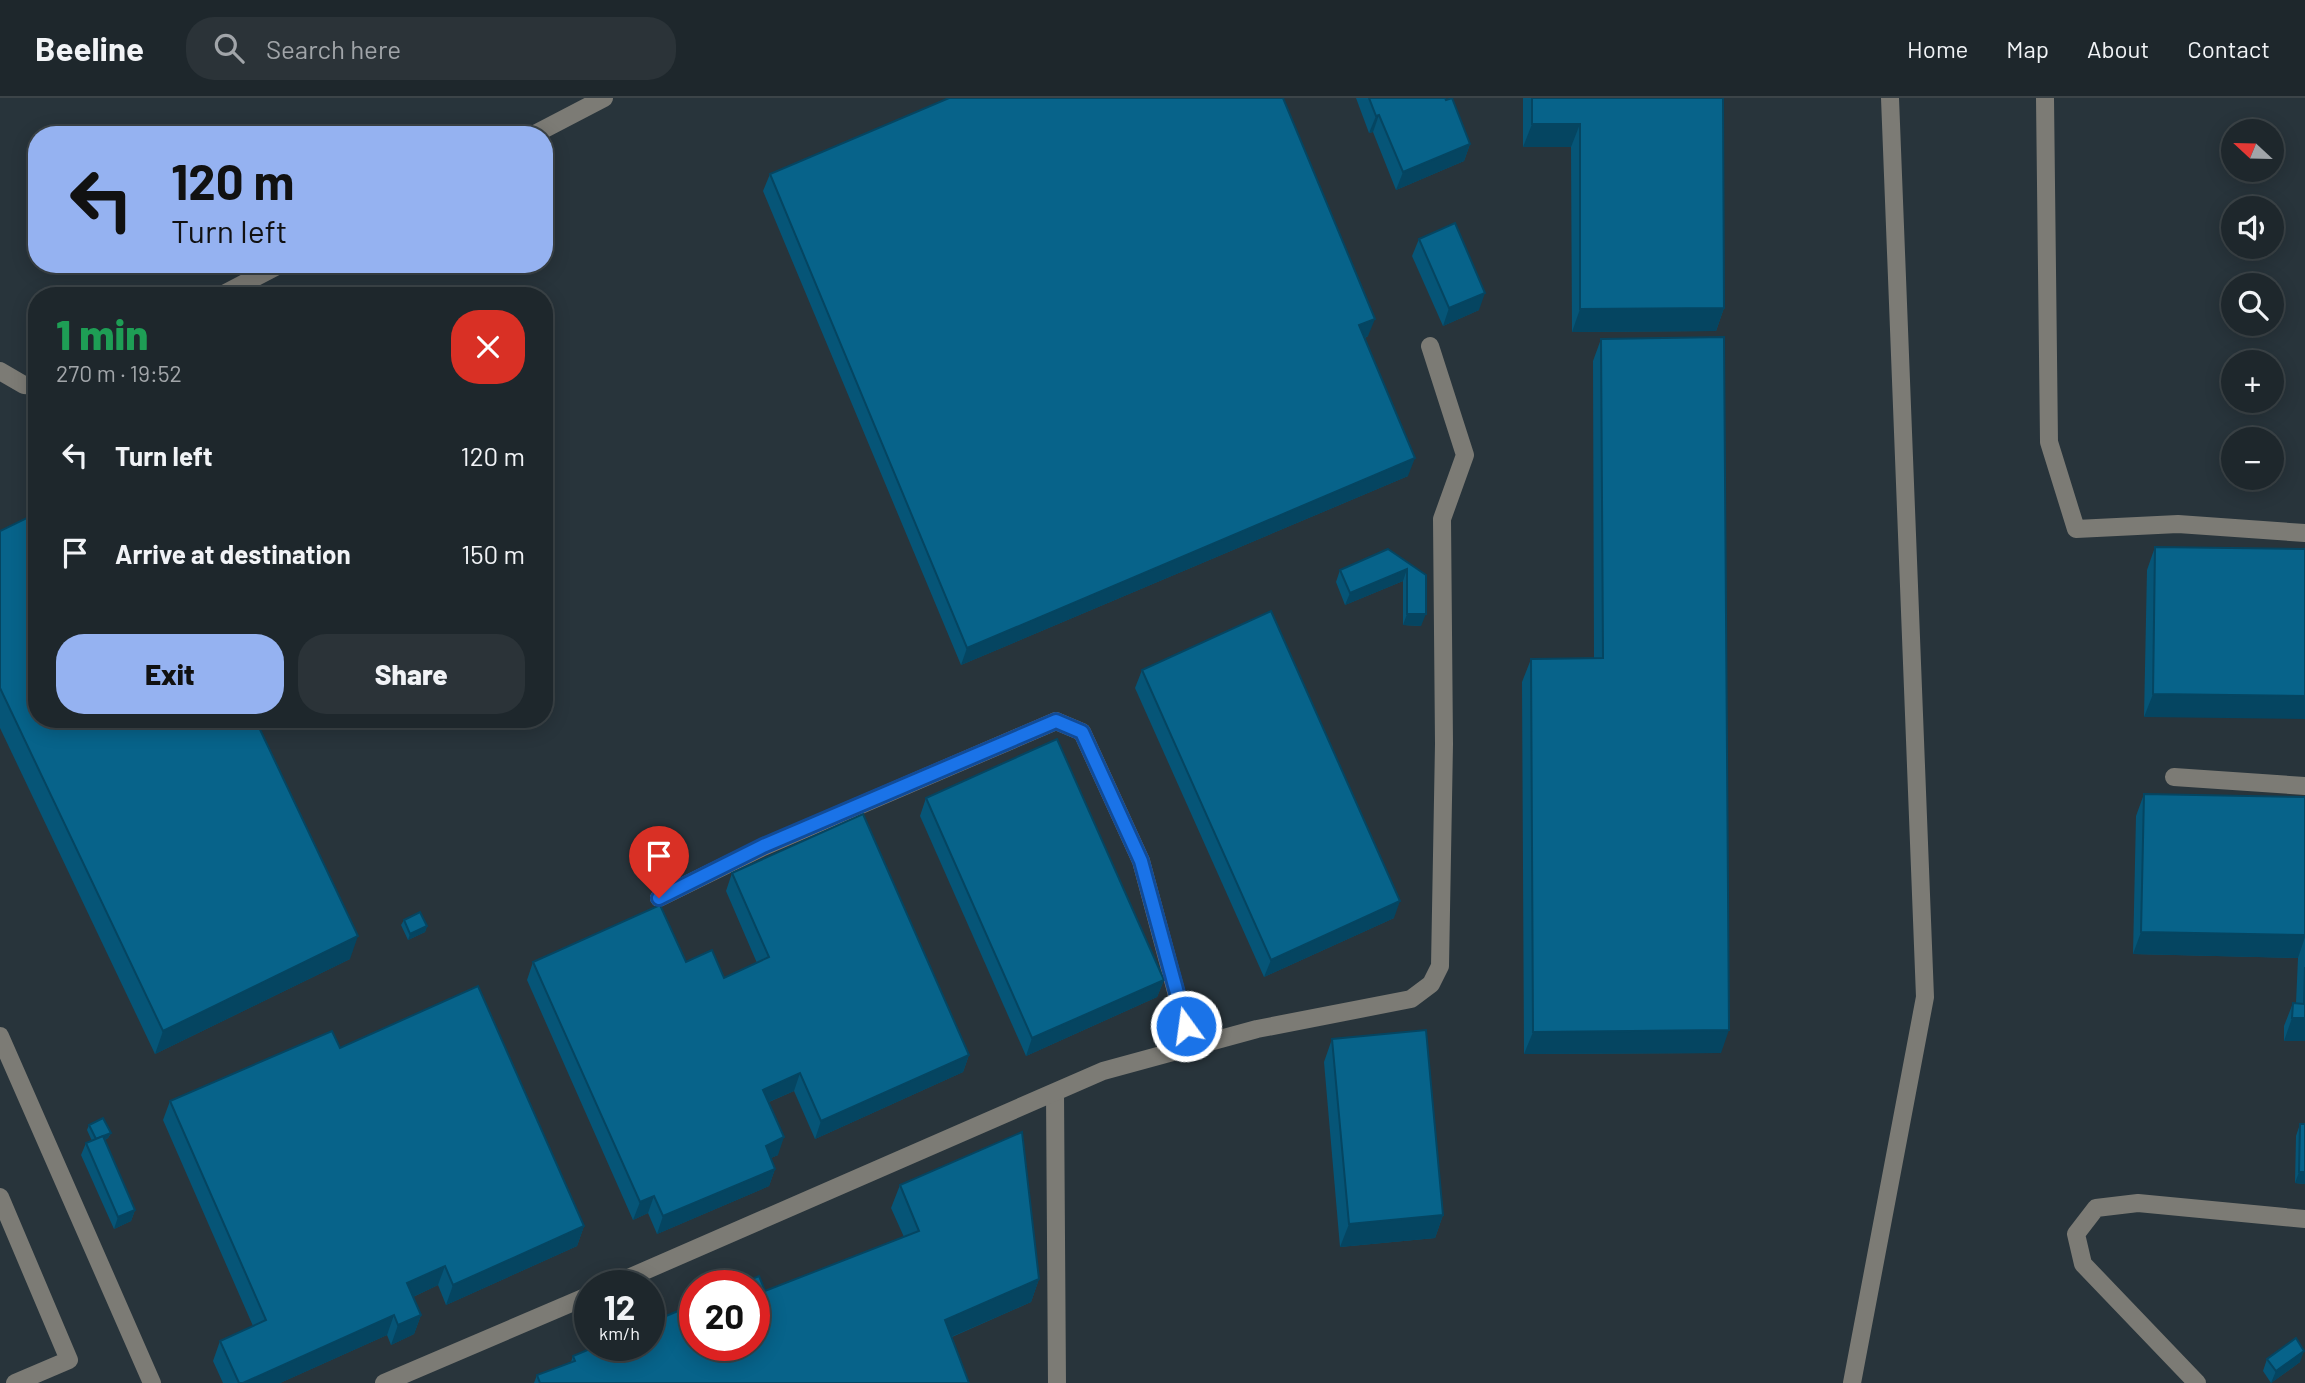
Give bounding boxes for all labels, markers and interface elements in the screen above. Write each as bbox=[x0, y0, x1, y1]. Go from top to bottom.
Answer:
search box bbox=[186, 17, 676, 80]
text: Beeline bbox=[35, 28, 144, 68]
icon: search bbox=[210, 29, 248, 67]
text: Search here bbox=[266, 33, 401, 64]
text: Home bbox=[1907, 34, 1968, 63]
text: Map bbox=[2006, 34, 2049, 63]
text: About bbox=[2087, 34, 2149, 63]
text: Contact bbox=[2187, 34, 2270, 63]
north arrow bbox=[2221, 119, 2284, 182]
map controls bbox=[2221, 119, 2284, 490]
text: 120 m bbox=[171, 151, 294, 210]
icon: left bbox=[56, 154, 147, 245]
button: sound bbox=[2221, 196, 2284, 259]
text: Turn left bbox=[171, 211, 288, 249]
button: search bbox=[2221, 273, 2284, 336]
text: 1 min bbox=[56, 308, 148, 358]
button: close bbox=[451, 310, 525, 384]
button: + bbox=[2221, 350, 2284, 413]
text: 270 m · 19:52 bbox=[56, 359, 182, 387]
button: − bbox=[2221, 427, 2284, 490]
icon: left bbox=[56, 436, 94, 474]
text: Turn left bbox=[115, 440, 213, 471]
text: 120 m bbox=[461, 440, 525, 471]
icon: arrive bbox=[56, 534, 94, 572]
text: Arrive at destination bbox=[115, 538, 351, 569]
text: 150 m bbox=[461, 538, 525, 569]
button: Exit bbox=[56, 634, 284, 714]
button: Share bbox=[298, 634, 525, 714]
pin bbox=[629, 826, 689, 898]
icon: arrive bbox=[640, 837, 678, 875]
position arrow bbox=[1149, 989, 1223, 1063]
speed limit sign: 20 bbox=[679, 1270, 770, 1361]
text: 12 bbox=[603, 1285, 635, 1327]
text: km/h bbox=[599, 1322, 640, 1344]

